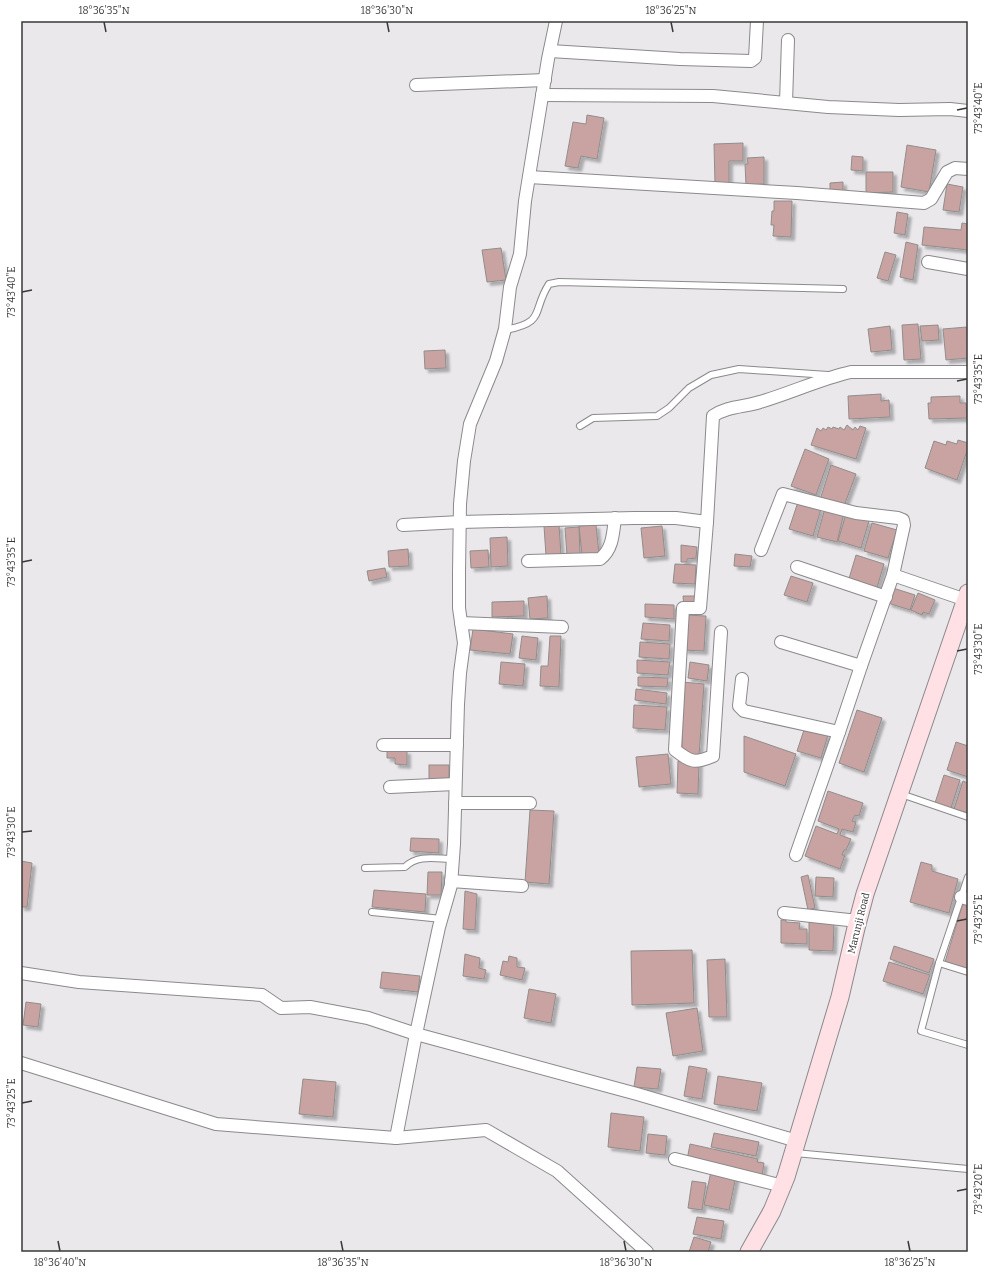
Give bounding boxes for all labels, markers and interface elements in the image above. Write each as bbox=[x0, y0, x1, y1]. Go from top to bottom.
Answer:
text: 18°36'35"N bbox=[78, 5, 130, 17]
text: 18°36'30"N bbox=[361, 5, 413, 17]
text: 18°36'25"N bbox=[646, 5, 697, 17]
text: 73°43'40"E bbox=[973, 83, 985, 133]
text: 73°43'40"E bbox=[6, 267, 18, 317]
text: 73°43'35"E bbox=[973, 354, 985, 404]
text: 73°43'35"E bbox=[6, 537, 18, 587]
text: 73°43'30"E bbox=[973, 624, 985, 674]
text: 73°43'30"E bbox=[6, 807, 18, 857]
street label: Marunji Road bbox=[846, 891, 872, 955]
text: 73°43'25"E bbox=[973, 894, 985, 944]
text: 73°43'25"E bbox=[6, 1078, 18, 1128]
text: 73°43'20"E bbox=[973, 1164, 985, 1214]
text: 18°36'40"N bbox=[34, 1257, 86, 1269]
text: 18°36'35"N bbox=[317, 1257, 369, 1269]
text: 18°36'30"N bbox=[600, 1257, 652, 1269]
text: 18°36'25"N bbox=[885, 1257, 936, 1269]

